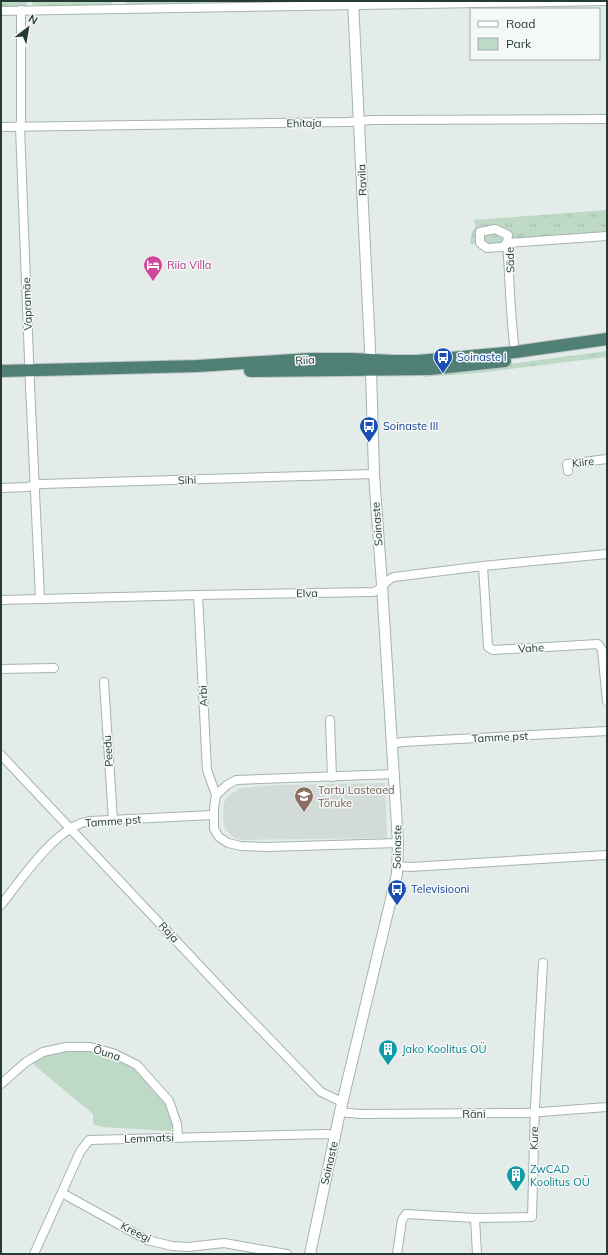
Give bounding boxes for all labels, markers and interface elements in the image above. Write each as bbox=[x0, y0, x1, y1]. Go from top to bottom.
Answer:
north arrow bbox=[8, 8, 48, 48]
legend bbox=[470, 8, 600, 60]
text: N bbox=[26, 11, 40, 28]
text: Road bbox=[506, 16, 535, 31]
text: Park bbox=[506, 36, 532, 51]
street label: Ehitaja bbox=[286, 116, 322, 130]
street label: Ravila bbox=[354, 164, 370, 196]
street label: Säde bbox=[503, 247, 517, 273]
hotel icon: Riia Villa bbox=[142, 254, 164, 282]
place label: Riia Villa bbox=[167, 258, 211, 272]
street label: Vapramäe bbox=[19, 277, 35, 331]
bus stop icon: Soinaste I bbox=[432, 346, 454, 374]
place label: Soinaste I bbox=[457, 350, 507, 364]
street label: Riia bbox=[295, 353, 315, 367]
bus stop icon: Soinaste III bbox=[358, 415, 380, 443]
place label: Soinaste III bbox=[383, 419, 438, 433]
street label: Kiire bbox=[571, 454, 595, 470]
street label: Sihi bbox=[177, 473, 197, 487]
street label: Soinaste bbox=[368, 502, 386, 546]
street label: Elva bbox=[296, 586, 318, 600]
street label: Vahe bbox=[518, 640, 544, 656]
street label: Arbi bbox=[195, 685, 211, 707]
street label: Tamme pst bbox=[471, 729, 529, 745]
street label: Peedu bbox=[100, 735, 116, 767]
place label: Tartu Lasteaed Tõruke bbox=[318, 783, 395, 810]
school or university icon: Tartu Lasteaed Tõruke bbox=[293, 785, 315, 813]
street label: Tamme pst bbox=[84, 812, 142, 830]
street label: Soinaste bbox=[390, 825, 404, 869]
bus stop icon: Televisiooni bbox=[386, 878, 408, 906]
place label: Televisiooni bbox=[411, 882, 469, 896]
street label: Raja bbox=[156, 919, 182, 945]
building icon: Jako Koolitus OÜ bbox=[377, 1038, 399, 1066]
street label: Õuna bbox=[92, 1042, 122, 1064]
place label: Jako Koolitus OÜ bbox=[402, 1042, 487, 1056]
street label: Räni bbox=[462, 1107, 486, 1121]
street label: Kure bbox=[527, 1126, 541, 1150]
street label: Lemmatsi bbox=[124, 1130, 174, 1146]
street label: Soinaste bbox=[317, 1140, 341, 1186]
place label: ZwCAD Koolitus OÜ bbox=[530, 1162, 590, 1189]
building icon: ZwCAD Koolitus OÜ bbox=[505, 1164, 527, 1192]
street label: Kreegi bbox=[118, 1219, 154, 1245]

